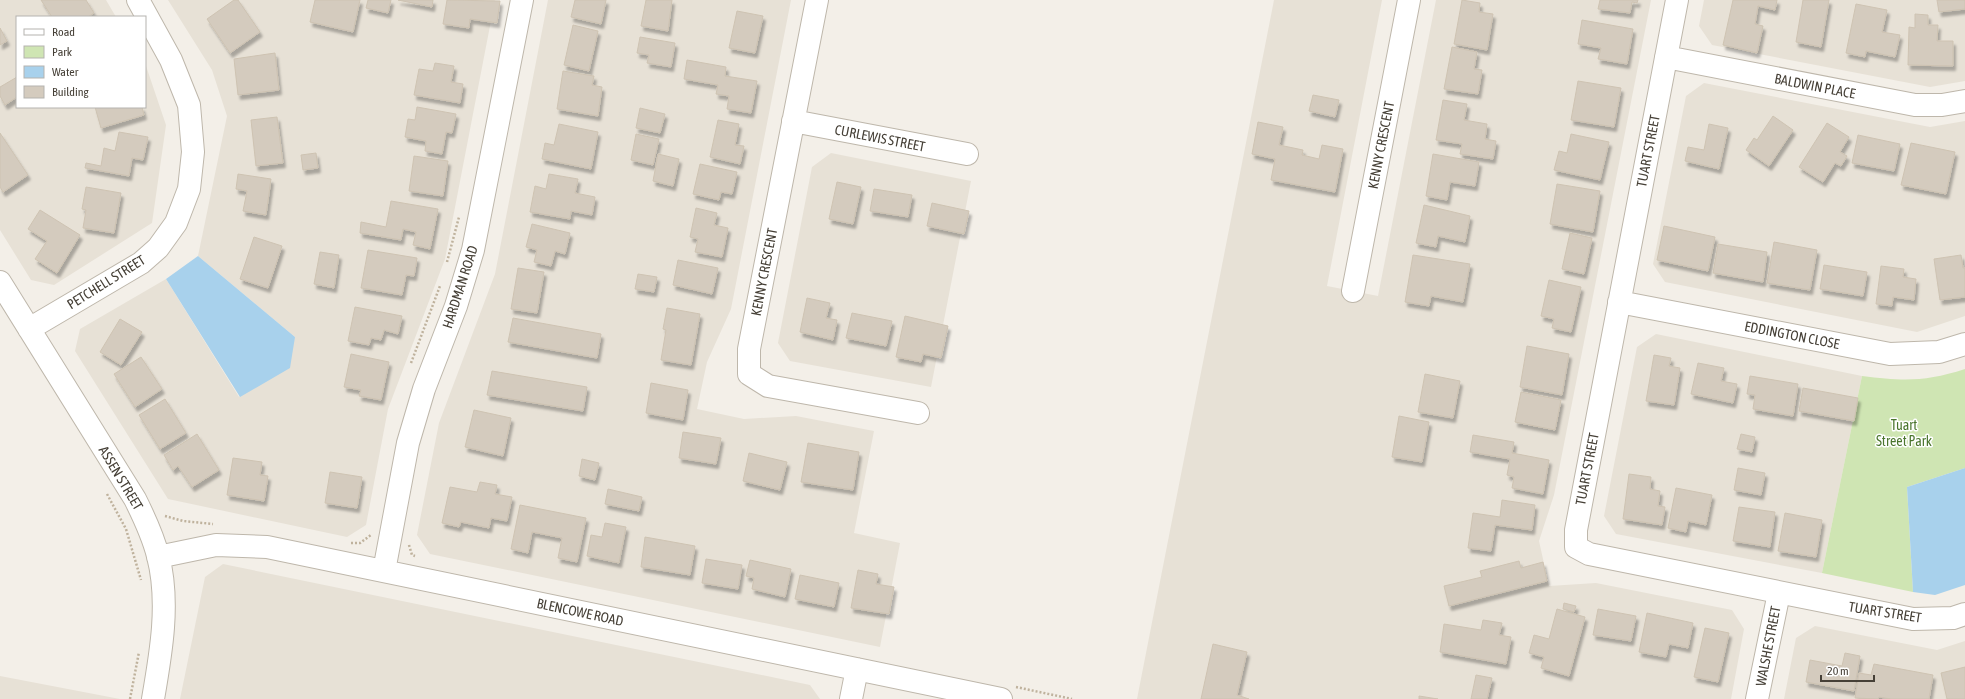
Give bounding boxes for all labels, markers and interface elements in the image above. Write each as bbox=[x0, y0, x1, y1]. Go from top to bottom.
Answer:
legend bbox=[16, 16, 146, 108]
text: Road bbox=[52, 25, 75, 39]
text: Park bbox=[52, 45, 73, 59]
text: Water bbox=[52, 65, 79, 79]
street label: BALDWIN PLACE bbox=[1773, 70, 1857, 102]
text: Building bbox=[52, 85, 90, 99]
street label: KENNY CRESCENT bbox=[1365, 100, 1397, 190]
street label: TUART STREET bbox=[1633, 113, 1663, 189]
street label: CURLEWIS STREET bbox=[834, 121, 926, 155]
street label: KENNY CRESCENT bbox=[748, 227, 780, 317]
street label: HARDMAN ROAD bbox=[439, 243, 481, 330]
street label: PETCHELL STREET bbox=[64, 252, 148, 312]
street label: EDDINGTON CLOSE bbox=[1743, 318, 1841, 352]
park label: Tuart Street Park bbox=[1876, 417, 1932, 449]
street label: TUART STREET bbox=[1572, 431, 1602, 507]
street label: ASSEN STREET bbox=[96, 443, 146, 513]
street label: BLENCOWE ROAD bbox=[535, 595, 625, 629]
street label: TUART STREET bbox=[1847, 598, 1923, 626]
street label: WALSHE STREET bbox=[1752, 605, 1784, 687]
scale bar bbox=[1821, 657, 1874, 683]
text: 20 m bbox=[1827, 664, 1849, 678]

